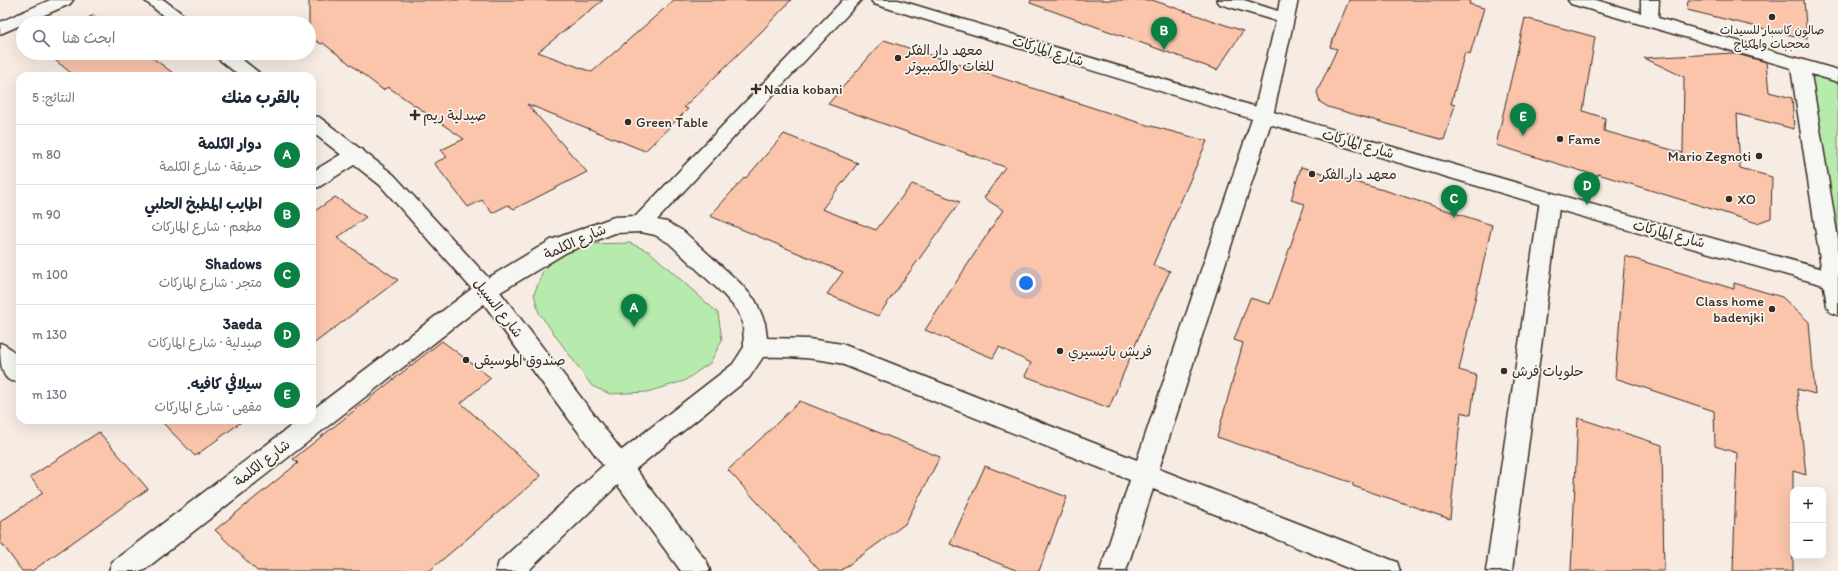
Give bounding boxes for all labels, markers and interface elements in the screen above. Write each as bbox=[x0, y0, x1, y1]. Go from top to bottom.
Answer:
marker: صالون كاسبار للسيدات محجبات والمكياج bbox=[1767, 12, 1777, 22]
search box bbox=[16, 16, 316, 60]
pin: B bbox=[1151, 17, 1177, 50]
place label: صالون كاسبار للسيدات محجبات والمكياج bbox=[1720, 23, 1824, 53]
icon: search bbox=[30, 27, 52, 49]
text: ابحث هنا bbox=[62, 29, 116, 47]
street label: شارع الماركات bbox=[1010, 32, 1086, 71]
place label: معهد دار الفكر للغات والكمبيوتر bbox=[905, 42, 994, 75]
marker: معهد دار الفكر للغات والكمبيوتر bbox=[893, 53, 903, 63]
place label: Nadia kobani bbox=[764, 81, 842, 98]
marker: Nadia kobani bbox=[751, 84, 761, 94]
text: بالقرب منك bbox=[222, 87, 300, 107]
text: النتائج: 5 bbox=[32, 90, 75, 105]
pin: E bbox=[1510, 103, 1536, 136]
place label: صيدلية ريم bbox=[423, 107, 486, 126]
marker: صيدلية ريم bbox=[410, 110, 420, 120]
place label: Green Table bbox=[636, 114, 709, 131]
marker: Green Table bbox=[623, 117, 633, 127]
street label: شارع الماركات bbox=[1320, 126, 1396, 163]
place label: Fame bbox=[1568, 131, 1601, 148]
marker: Fame bbox=[1555, 134, 1565, 144]
text: دوار الكلمة bbox=[198, 135, 262, 153]
text: 80 m bbox=[32, 147, 61, 162]
text: A bbox=[283, 147, 291, 162]
place label: Mario Zegnoti bbox=[1668, 148, 1751, 165]
marker: Mario Zegnoti bbox=[1754, 151, 1764, 161]
text: حديقة · شارع الكلمة bbox=[159, 159, 262, 174]
place label: معهد دار الفكر bbox=[1319, 166, 1397, 183]
marker: معهد دار الفكر bbox=[1307, 169, 1317, 179]
pin: D bbox=[1574, 172, 1600, 205]
pin: C bbox=[1441, 185, 1467, 218]
place label: XO bbox=[1737, 191, 1756, 208]
marker: XO bbox=[1724, 194, 1734, 204]
text: اطايب المطبخ الحلبي bbox=[145, 195, 262, 213]
text: 90 m bbox=[32, 207, 61, 222]
text: B bbox=[283, 207, 291, 222]
street label: شارع الماركات bbox=[1631, 216, 1707, 253]
text: مطعم · شارع الماركات bbox=[151, 219, 262, 234]
street label: شارع الكلمة bbox=[541, 221, 609, 264]
text: Shadows bbox=[205, 255, 262, 273]
text: 100 m bbox=[32, 267, 68, 282]
text: C bbox=[283, 267, 291, 282]
your location bbox=[1016, 273, 1036, 293]
text: متجر · شارع الماركات bbox=[159, 275, 262, 290]
street label: شارع السبيل bbox=[469, 275, 526, 342]
place label: Class home badenjki bbox=[1695, 293, 1764, 326]
pin: A bbox=[621, 294, 647, 327]
marker: Class home badenjki bbox=[1767, 304, 1777, 314]
text: 3aeda bbox=[223, 315, 262, 333]
text: 130 m bbox=[32, 327, 67, 342]
text: D bbox=[283, 327, 291, 342]
text: صيدلية · شارع الماركات bbox=[148, 335, 262, 350]
place label: فريش باتيسيري bbox=[1068, 343, 1152, 362]
marker: فريش باتيسيري bbox=[1055, 346, 1065, 356]
place label: صندوق الموسيقى bbox=[474, 352, 566, 369]
marker: صندوق الموسيقى bbox=[461, 355, 471, 365]
place label: حلويات فرش bbox=[1512, 363, 1584, 381]
marker: حلويات فرش bbox=[1499, 366, 1509, 376]
text: سيلافي كافيه. bbox=[187, 375, 262, 393]
text: 130 m bbox=[32, 387, 67, 402]
text: E bbox=[283, 387, 291, 402]
text: مقهى · شارع الماركات bbox=[155, 399, 262, 414]
street label: شارع الكلمة bbox=[231, 436, 294, 491]
map controls bbox=[1790, 487, 1826, 559]
button: + bbox=[1790, 487, 1826, 523]
button: − bbox=[1790, 523, 1826, 559]

